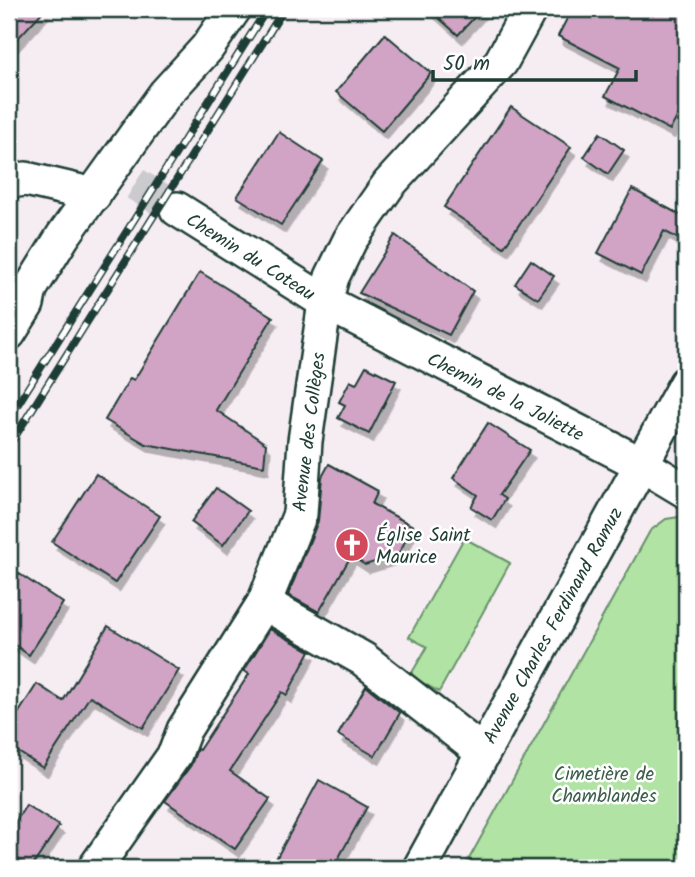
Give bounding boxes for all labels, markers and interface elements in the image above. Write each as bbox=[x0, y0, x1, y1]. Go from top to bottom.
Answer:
scale bar bbox=[433, 38, 636, 82]
text: 50 m bbox=[443, 48, 490, 81]
street label: Chemin du Coteau bbox=[179, 206, 321, 310]
street label: Chemin de la Joliette bbox=[421, 345, 589, 451]
street label: Avenue des Collèges bbox=[285, 351, 335, 514]
street label: Avenue Charles Ferdinand Ramuz bbox=[476, 502, 632, 750]
place label: Église Saint Maurice bbox=[376, 521, 471, 573]
church icon: Église Saint Maurice bbox=[333, 526, 371, 564]
park label: Cimetière de Chamblandes bbox=[551, 760, 657, 812]

